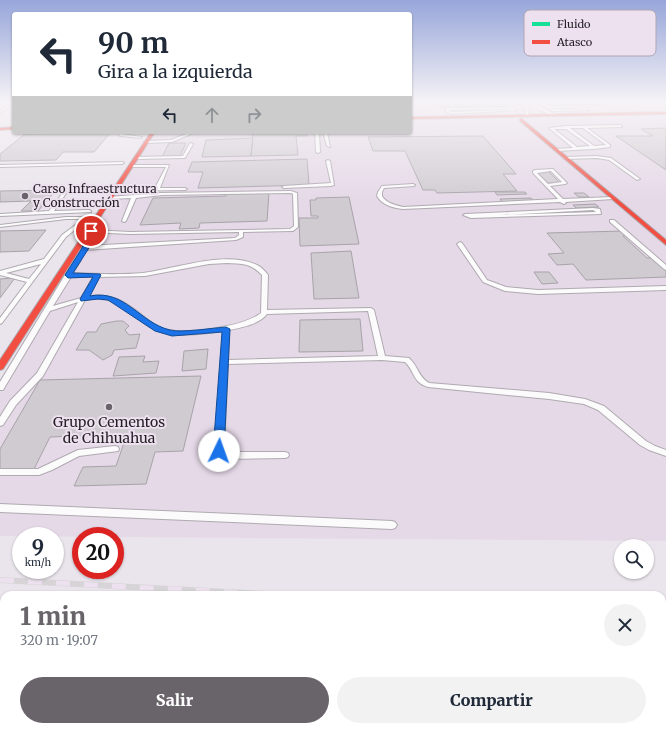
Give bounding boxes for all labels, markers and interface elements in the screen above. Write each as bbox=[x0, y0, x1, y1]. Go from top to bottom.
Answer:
legend bbox=[524, 10, 656, 56]
text: Fluido bbox=[557, 17, 591, 31]
text: 90 m bbox=[98, 25, 169, 61]
icon: left bbox=[32, 28, 84, 80]
text: Atasco bbox=[556, 35, 593, 49]
text: Gira a la izquierda bbox=[98, 60, 253, 83]
icon: left bbox=[159, 104, 181, 126]
icon: ahead bbox=[201, 104, 223, 126]
icon: right bbox=[243, 104, 265, 126]
place label: Carso Infraestructura y Construcción bbox=[33, 181, 157, 210]
marker: Carso Infraestructura y Construcción bbox=[20, 191, 30, 201]
pin bbox=[74, 214, 108, 248]
icon: arrive bbox=[80, 220, 102, 242]
marker: Grupo Cementos de Chihuahua bbox=[104, 402, 114, 412]
place label: Grupo Cementos de Chihuahua bbox=[53, 413, 165, 447]
position arrow bbox=[198, 430, 240, 472]
speed limit sign: 20 bbox=[72, 527, 124, 579]
text: 9 bbox=[32, 535, 44, 560]
map controls bbox=[614, 539, 654, 579]
button: search bbox=[614, 539, 654, 579]
text: km/h bbox=[25, 556, 51, 569]
text: 1 min bbox=[20, 601, 86, 632]
button: close bbox=[604, 604, 646, 646]
text: 320 m · 19:07 bbox=[20, 632, 98, 649]
button: Salir bbox=[20, 677, 329, 723]
button: Compartir bbox=[337, 677, 646, 723]

